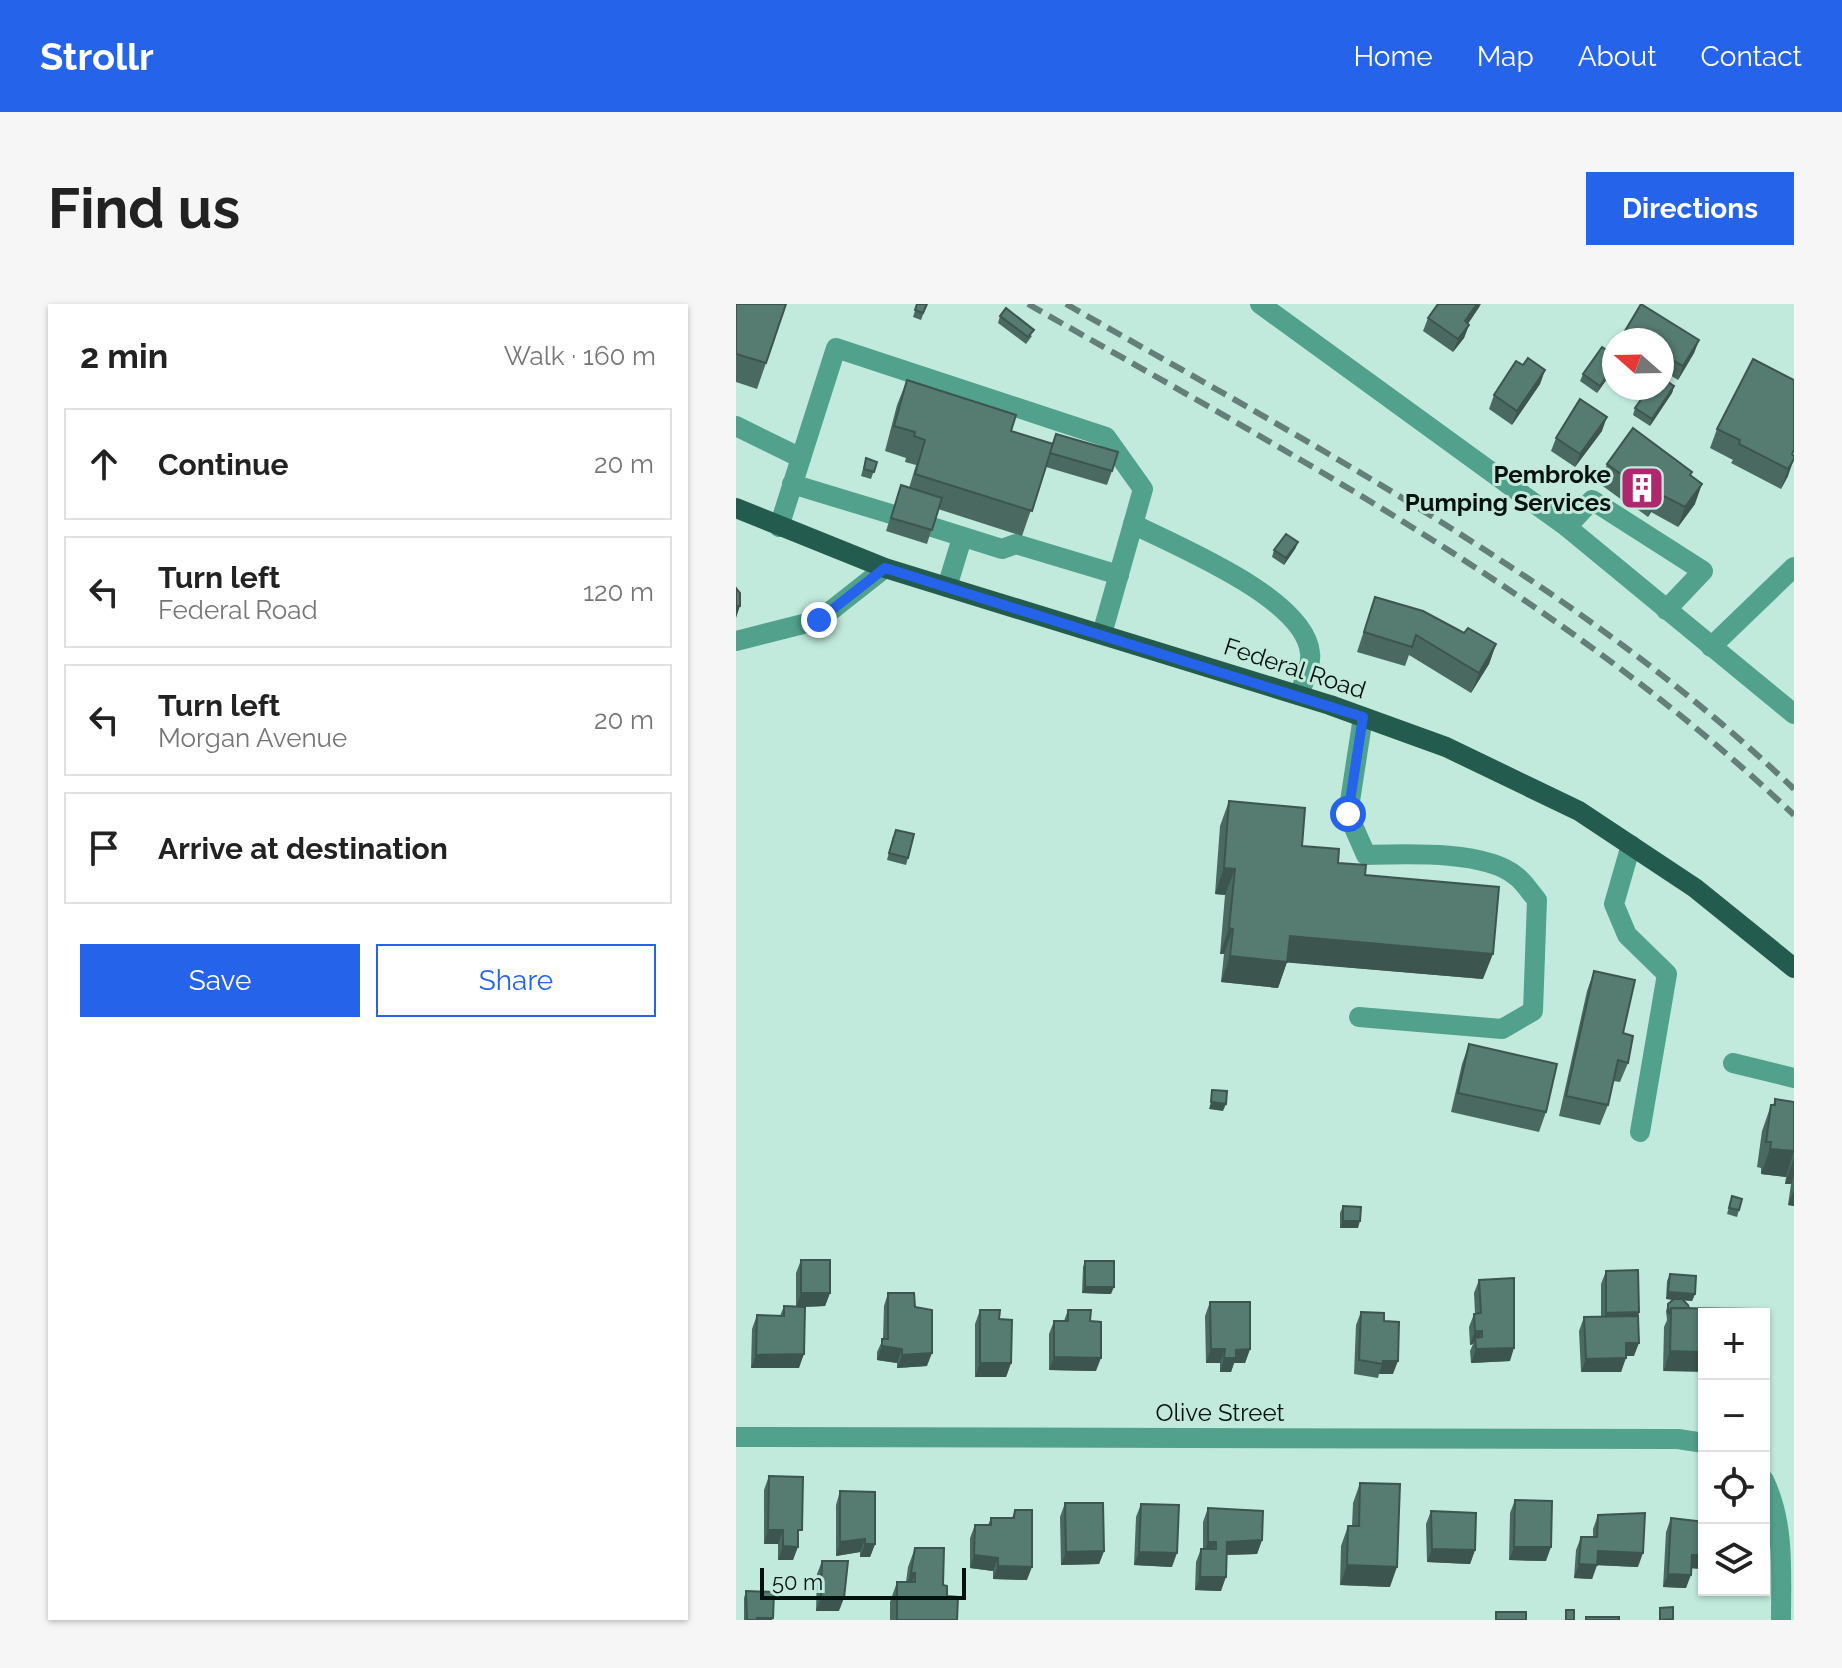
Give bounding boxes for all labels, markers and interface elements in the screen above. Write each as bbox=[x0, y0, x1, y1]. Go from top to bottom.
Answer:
text: Strollr bbox=[40, 34, 154, 79]
text: Home bbox=[1353, 40, 1433, 73]
text: Map bbox=[1477, 40, 1534, 73]
text: About bbox=[1578, 40, 1657, 73]
text: Contact bbox=[1701, 40, 1802, 73]
button: Directions bbox=[1586, 172, 1794, 245]
text: Find us bbox=[48, 175, 240, 241]
north arrow bbox=[1602, 328, 1674, 400]
text: 2 min bbox=[80, 336, 168, 376]
text: Walk · 160 m bbox=[504, 341, 656, 371]
icon: ahead bbox=[82, 442, 126, 486]
text: Continue bbox=[158, 447, 289, 482]
text: 20 m bbox=[594, 449, 654, 479]
place label: Pembroke Pumping Services bbox=[1405, 460, 1611, 517]
building icon: Pembroke Pumping Services bbox=[1618, 464, 1666, 512]
text: Turn left bbox=[158, 560, 280, 595]
icon: left bbox=[82, 570, 126, 614]
text: 120 m bbox=[583, 577, 654, 607]
text: Federal Road bbox=[158, 595, 318, 625]
route end bbox=[801, 602, 837, 638]
street label: Federal Road bbox=[1220, 631, 1370, 705]
text: Turn left bbox=[158, 688, 280, 723]
icon: left bbox=[82, 698, 126, 742]
text: 20 m bbox=[594, 705, 654, 735]
text: Morgan Avenue bbox=[158, 723, 347, 753]
route start bbox=[1330, 796, 1366, 832]
icon: arrive bbox=[82, 826, 126, 870]
text: Arrive at destination bbox=[158, 831, 448, 866]
button: Save bbox=[80, 944, 360, 1017]
button: Share bbox=[376, 944, 656, 1017]
map controls bbox=[1698, 1308, 1770, 1596]
button: + bbox=[1698, 1308, 1770, 1380]
button: − bbox=[1698, 1380, 1770, 1452]
street label: Olive Street bbox=[1156, 1398, 1284, 1427]
button: locate bbox=[1698, 1452, 1770, 1524]
button: layers bbox=[1698, 1524, 1770, 1596]
scale bar bbox=[760, 1564, 966, 1600]
text: 50 m bbox=[772, 1569, 823, 1595]

